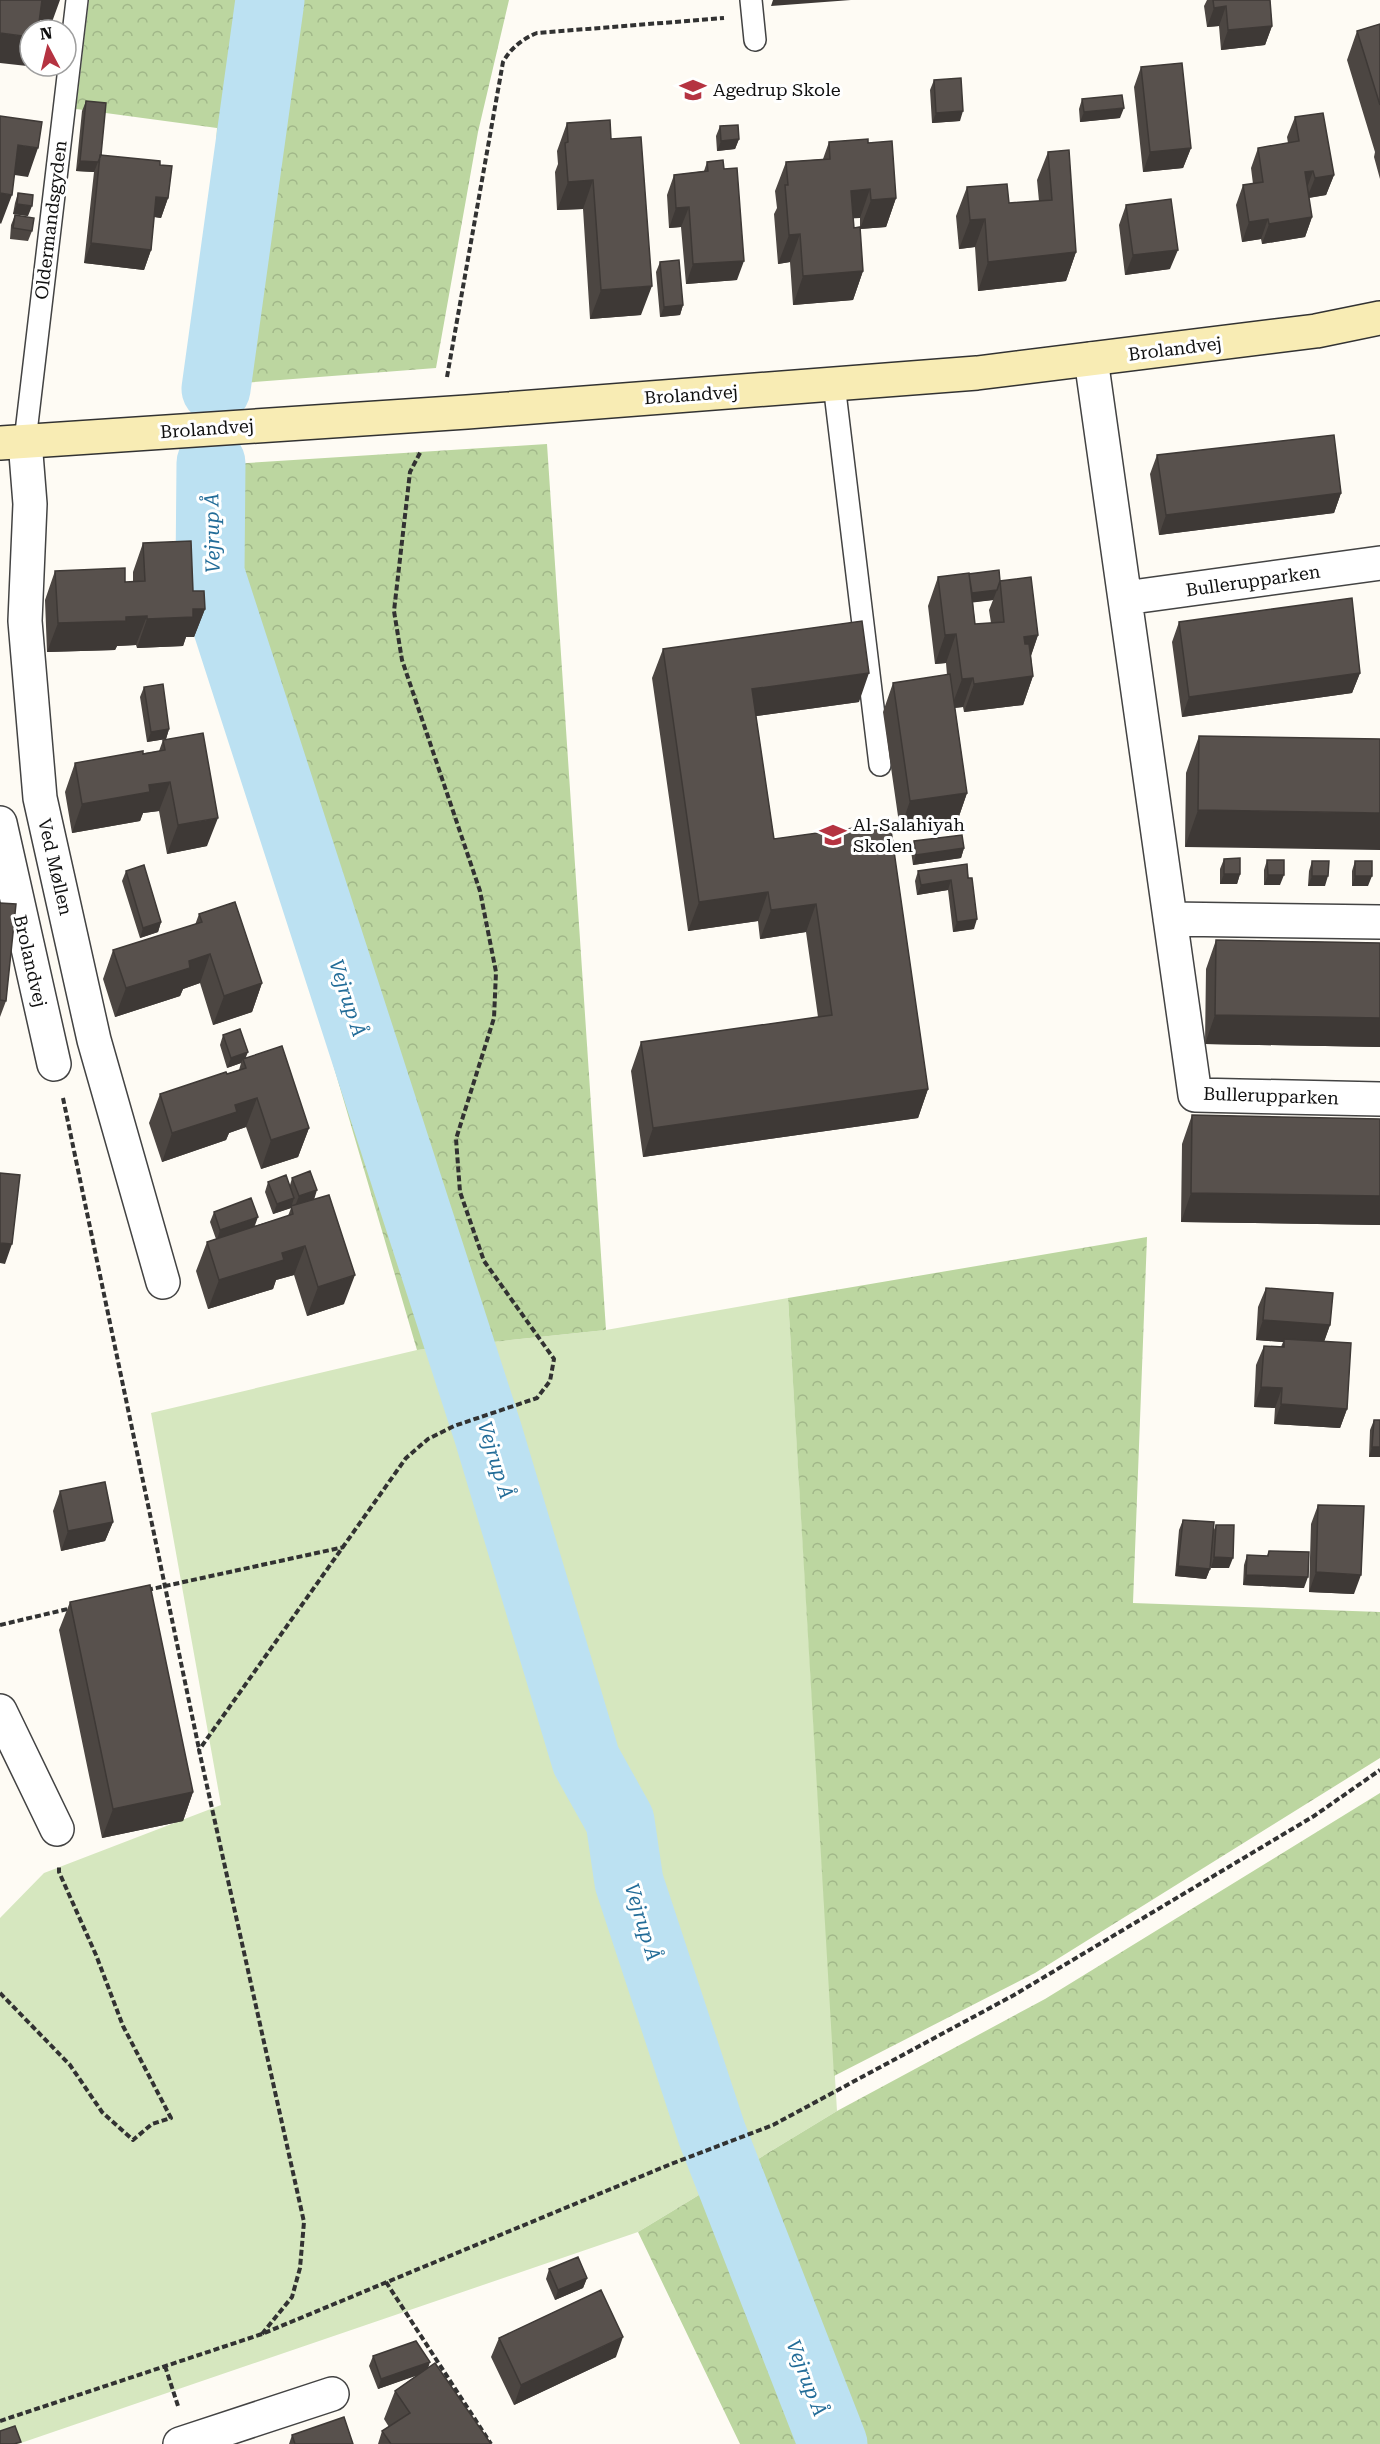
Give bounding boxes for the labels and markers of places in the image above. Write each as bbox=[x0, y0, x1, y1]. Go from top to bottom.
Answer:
school or university icon: Agedrup Skole bbox=[678, 75, 708, 105]
place label: Agedrup Skole bbox=[713, 79, 841, 100]
place label: Al-Salahiyah Skolen bbox=[853, 814, 965, 856]
school or university icon: Al-Salahiyah Skolen bbox=[818, 820, 848, 850]

